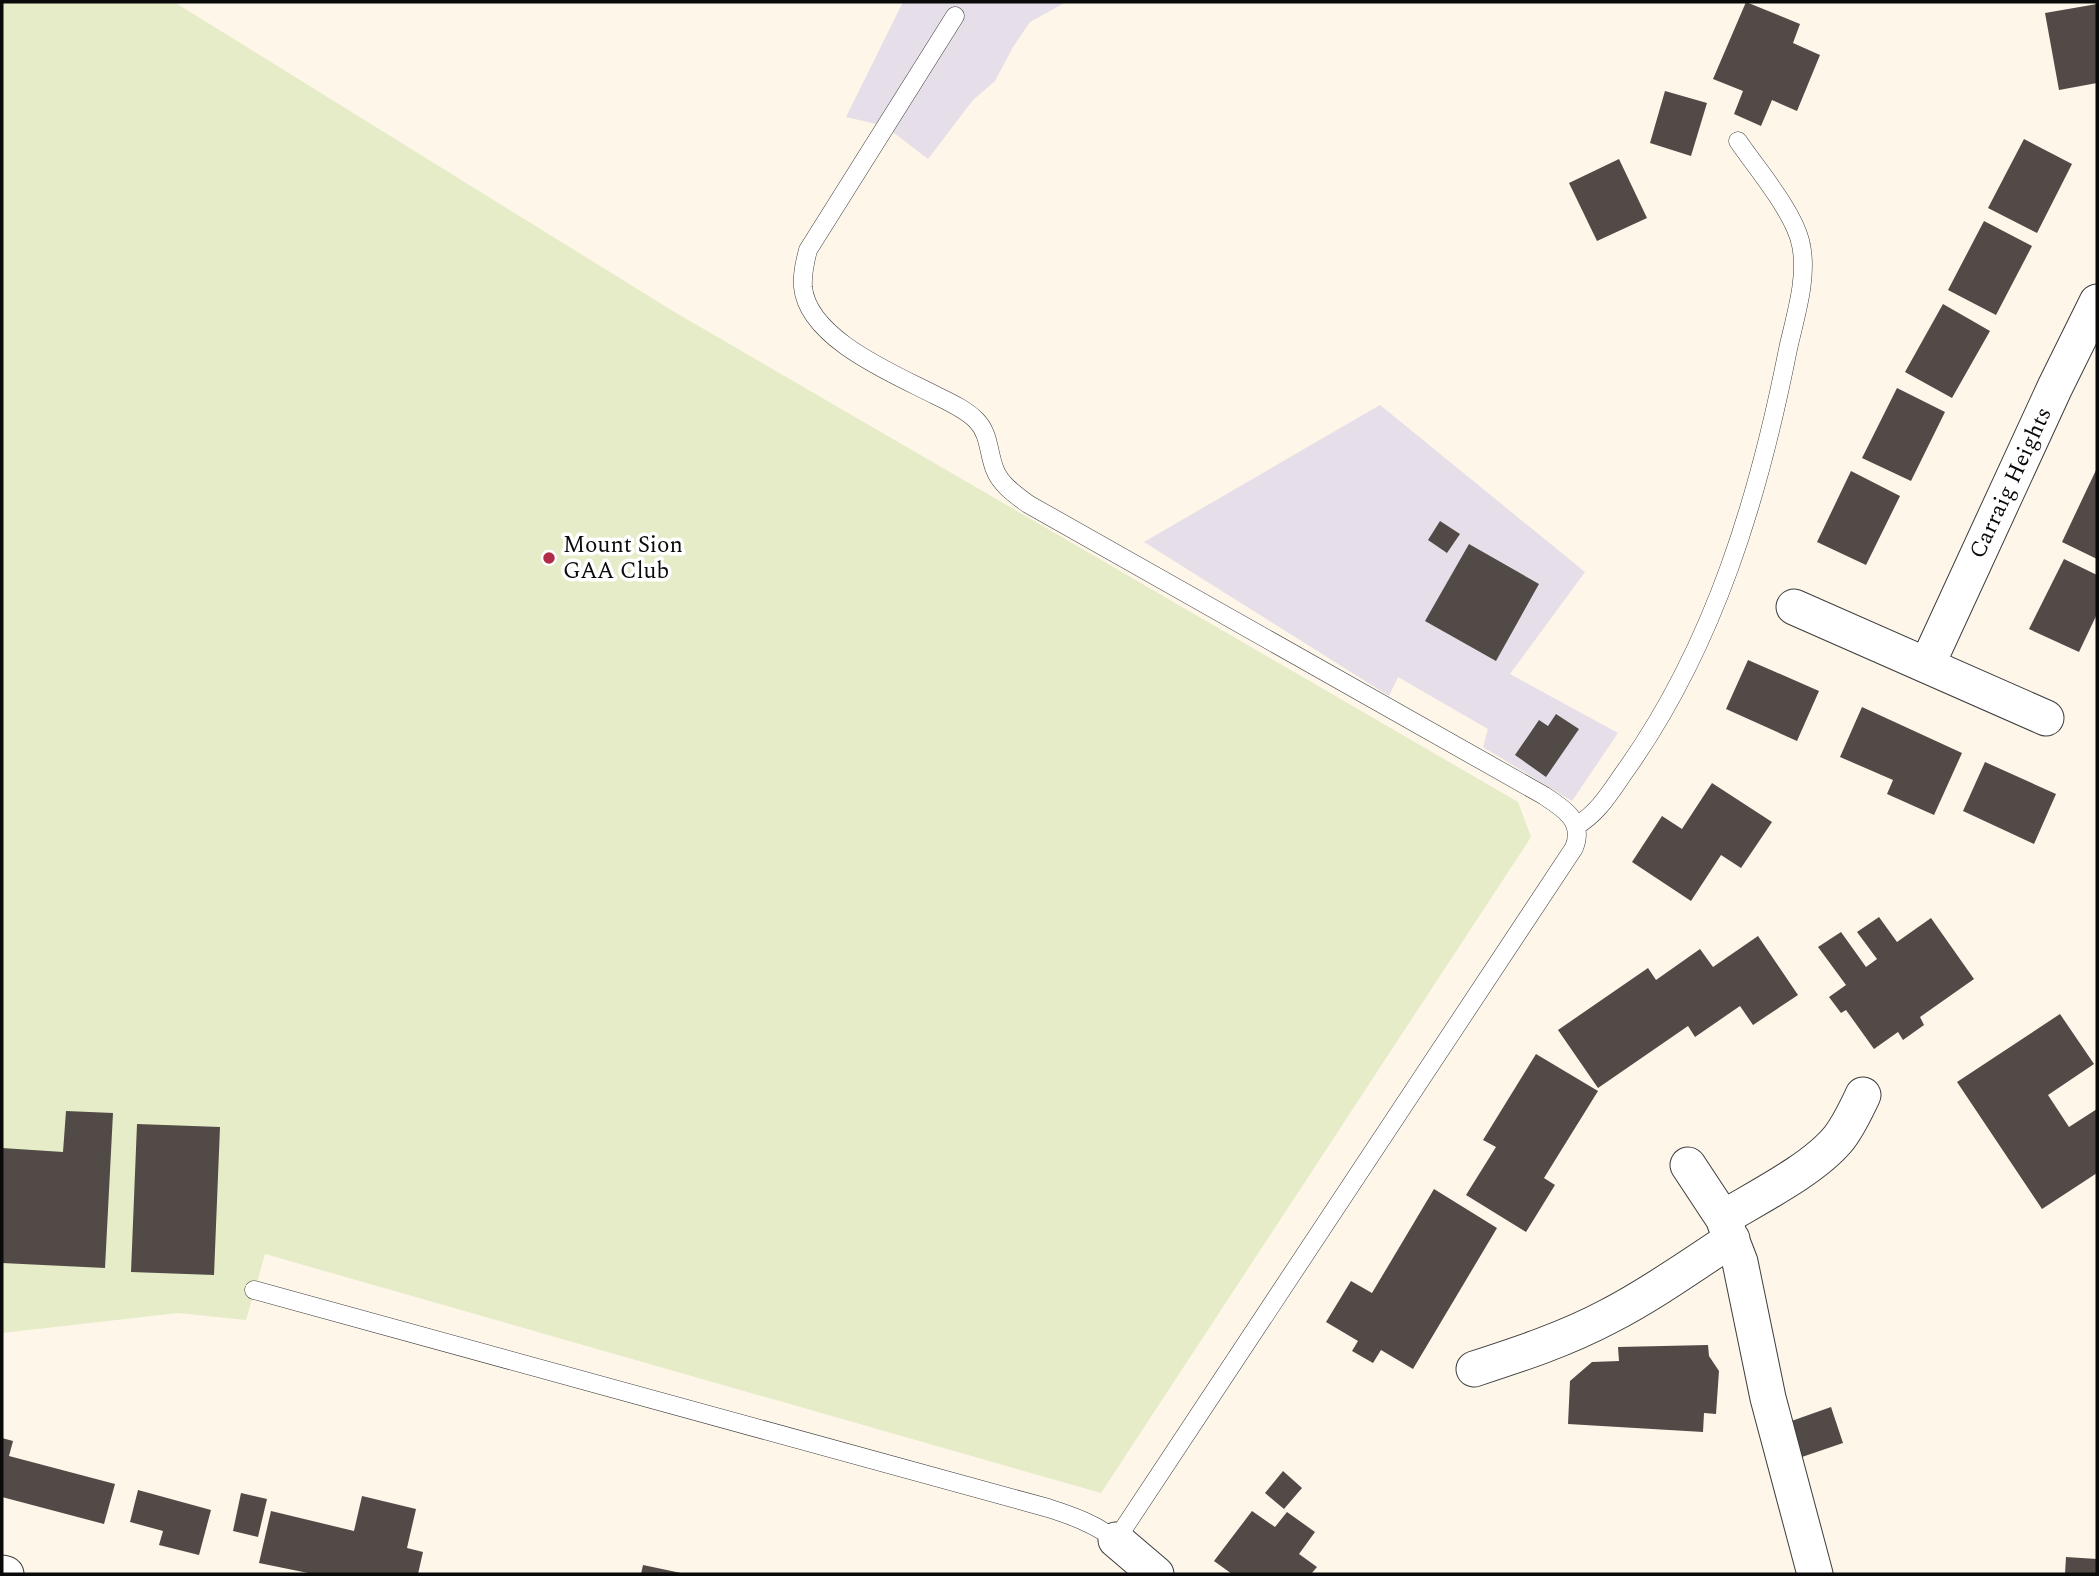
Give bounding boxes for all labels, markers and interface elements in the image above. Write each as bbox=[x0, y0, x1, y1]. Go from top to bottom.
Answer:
street label: Carraig Heights bbox=[1960, 401, 2062, 565]
place label: Mount Sion GAA Club bbox=[563, 528, 683, 589]
marker: Mount Sion GAA Club bbox=[541, 550, 557, 566]

